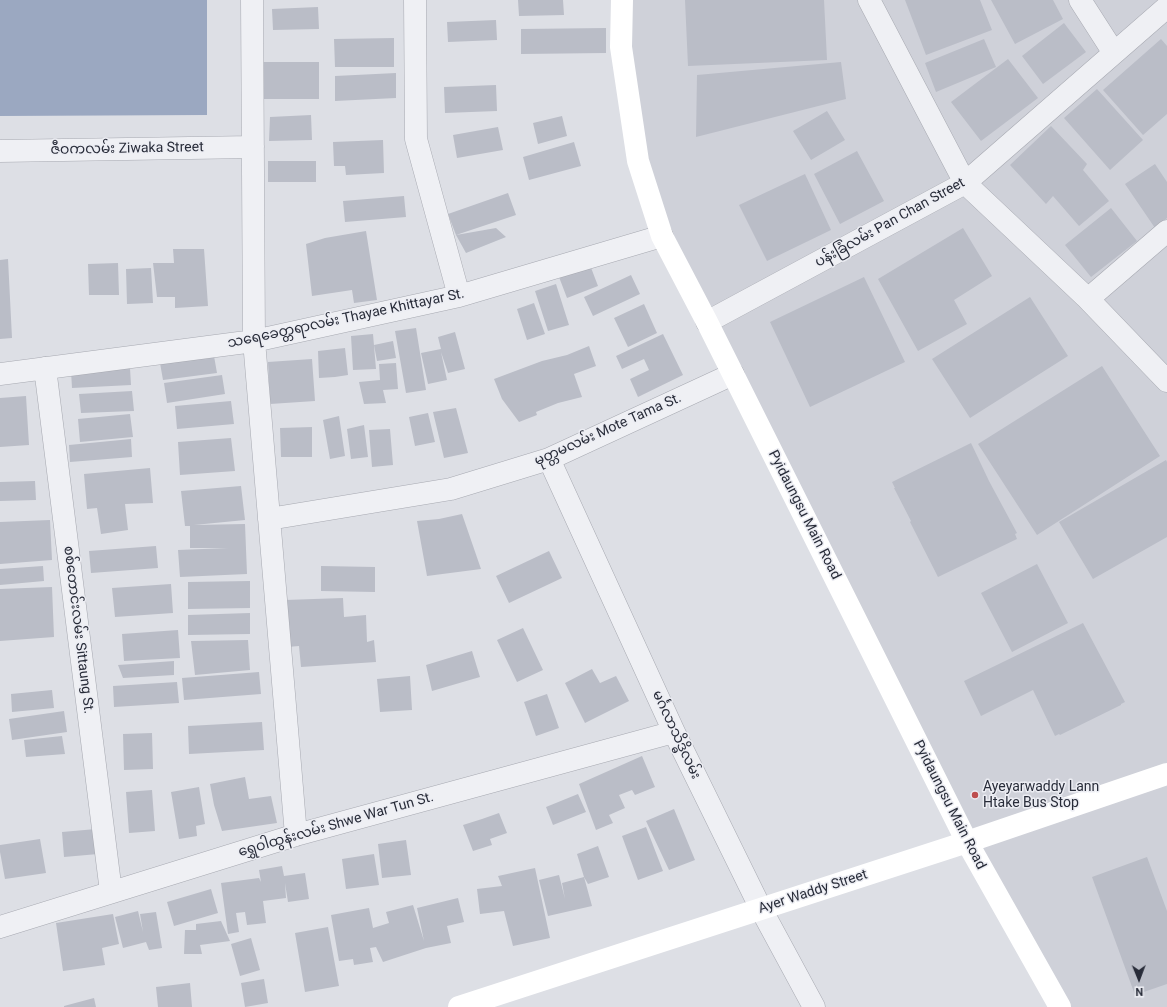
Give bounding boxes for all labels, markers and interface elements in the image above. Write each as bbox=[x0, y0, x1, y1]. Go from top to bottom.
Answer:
street label: ဇီဝကလမ်း Ziwaka Street bbox=[50, 139, 204, 159]
street label: ပန်းခြံလမ်း Pan Chan Street bbox=[812, 175, 968, 271]
street label: သရေခေတ္တရာလမ်း Thayae Khittayar St. bbox=[226, 286, 466, 352]
street label: မုတ္တမလမ်း Mote Tama St. bbox=[532, 390, 684, 470]
street label: Pyidaungsu Main Road bbox=[764, 448, 844, 582]
street label: စစ်တောင်းလမ်း Sittaung St. bbox=[59, 545, 97, 715]
street label: မင်္ဂလာသိဒ္ဓိလမ်း bbox=[648, 688, 704, 782]
street label: Pyidaungsu Main Road bbox=[909, 738, 989, 872]
place label: Ayeyarwaddy Lann Htake Bus Stop bbox=[983, 779, 1099, 812]
street label: ရွှေဝါထွန်းလမ်း Shwe War Tun St. bbox=[236, 789, 436, 861]
marker: Ayeyarwaddy Lann Htake Bus Stop bbox=[970, 790, 980, 800]
street label: Ayer Waddy Street bbox=[756, 866, 870, 918]
north arrow bbox=[1119, 959, 1159, 999]
text: N bbox=[1135, 985, 1143, 998]

